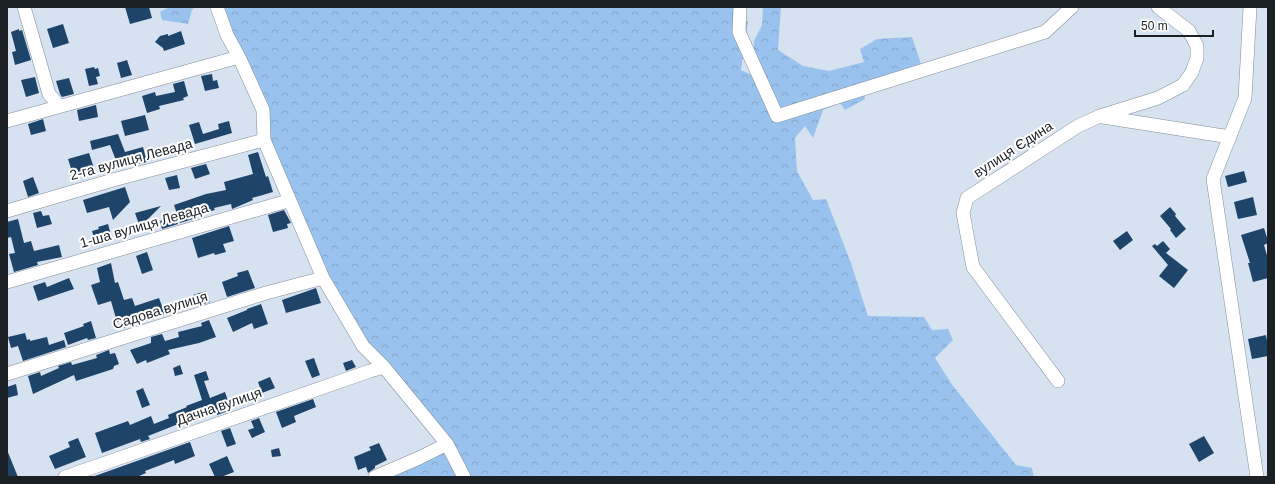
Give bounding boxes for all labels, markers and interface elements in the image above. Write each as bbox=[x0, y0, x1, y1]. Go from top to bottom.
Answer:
scale bar bbox=[1135, 12, 1213, 38]
text: 50 m bbox=[1141, 19, 1168, 33]
street label: вулиця Єдина bbox=[971, 117, 1056, 180]
street label: 2-га вулиця Левада bbox=[68, 135, 194, 183]
street label: 1-ша вулиця Левада bbox=[78, 199, 210, 251]
street label: Садова вулиця bbox=[111, 288, 209, 332]
street label: Дачна вулиця bbox=[174, 384, 264, 428]

